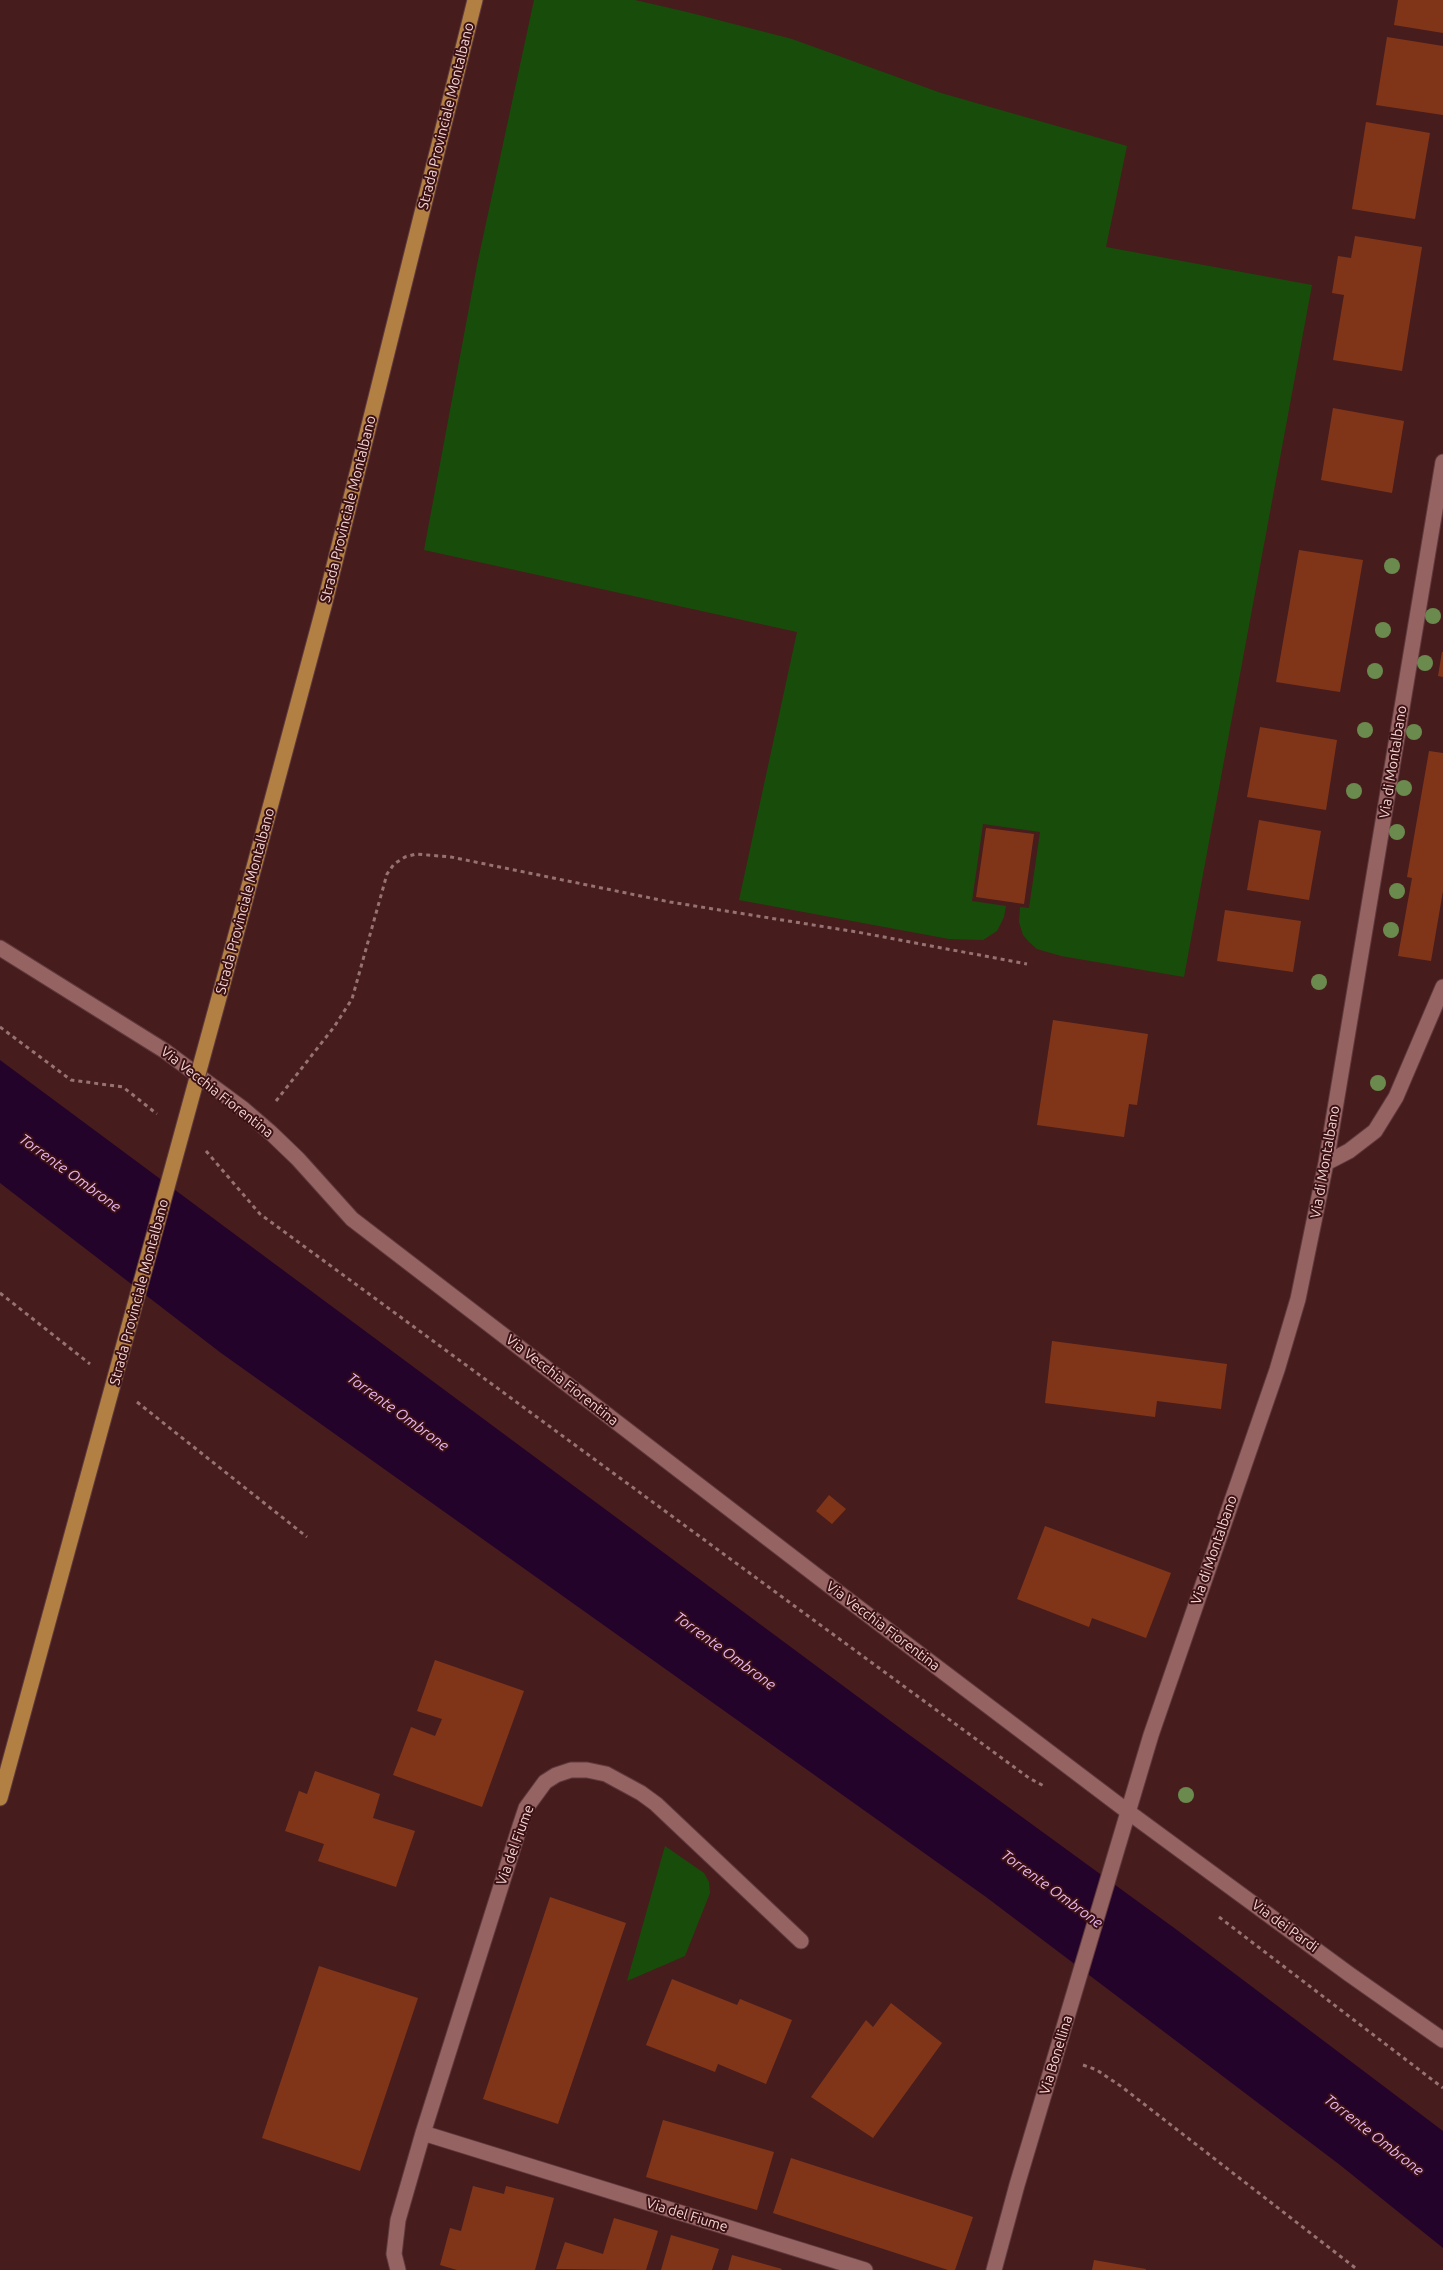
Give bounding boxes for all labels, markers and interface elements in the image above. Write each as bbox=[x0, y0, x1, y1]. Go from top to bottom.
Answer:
street label: Strada Provinciale Montalbano bbox=[415, 21, 477, 211]
street label: Strada Provinciale Montalbano bbox=[317, 414, 379, 604]
street label: Via di Montalbano bbox=[1376, 704, 1410, 820]
street label: Strada Provinciale Montalbano bbox=[212, 806, 278, 996]
street label: Via Vecchia Fiorentina bbox=[157, 1043, 277, 1141]
street label: Via di Montalbano bbox=[1307, 1104, 1343, 1220]
water label: Torrente Ombrone bbox=[16, 1130, 124, 1216]
street label: Strada Provinciale Montalbano bbox=[106, 1197, 172, 1387]
street label: Via Vecchia Fiorentina bbox=[502, 1331, 622, 1429]
water label: Torrente Ombrone bbox=[344, 1369, 452, 1455]
street label: Via di Montalbano bbox=[1187, 1493, 1241, 1607]
street label: Via Vecchia Fiorentina bbox=[823, 1578, 943, 1674]
water label: Torrente Ombrone bbox=[671, 1608, 779, 1694]
street label: Via del Fiume bbox=[493, 1802, 537, 1888]
water label: Torrente Ombrone bbox=[998, 1846, 1106, 1932]
street label: Via dei Pardi bbox=[1249, 1896, 1321, 1956]
street label: Via Bonellina bbox=[1036, 2013, 1076, 2097]
water label: Torrente Ombrone bbox=[1321, 2091, 1427, 2179]
street label: Via del Fiume bbox=[644, 2195, 730, 2235]

